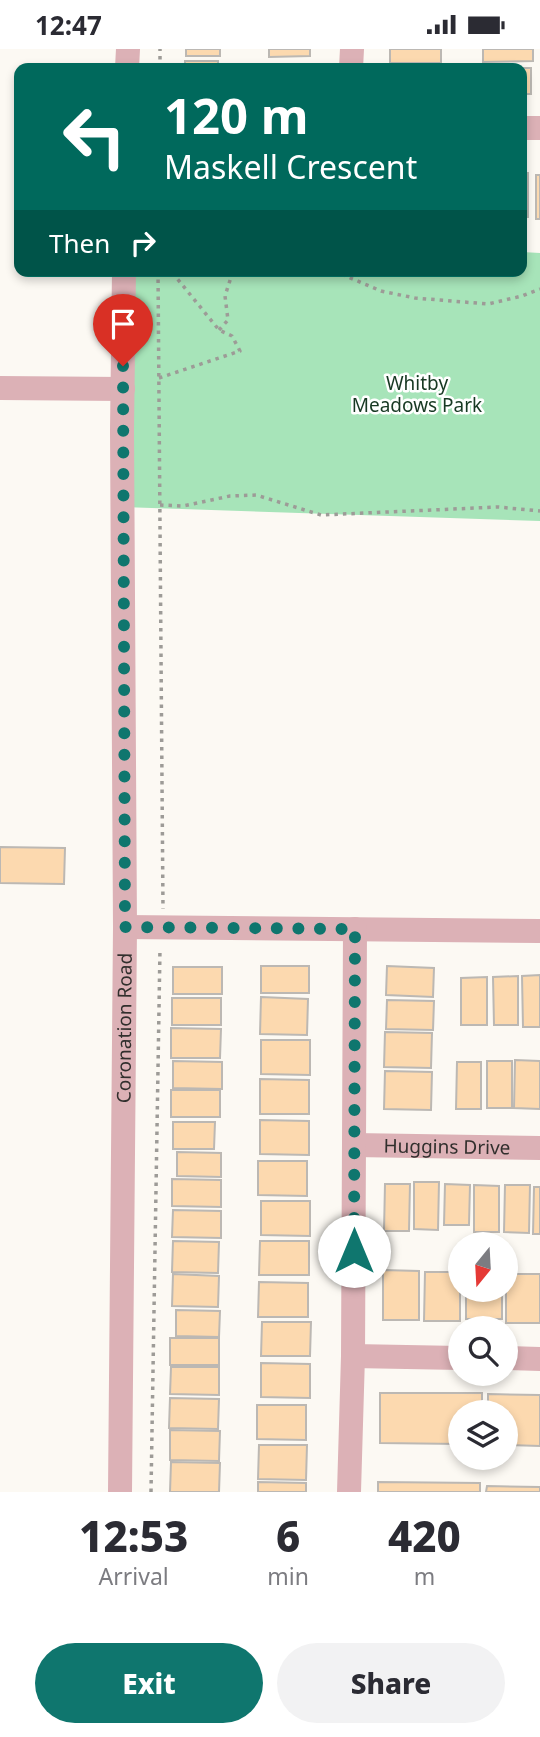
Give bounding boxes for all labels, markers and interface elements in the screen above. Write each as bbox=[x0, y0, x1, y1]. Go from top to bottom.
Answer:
text: 12:47 bbox=[35, 7, 102, 43]
text: 120 m bbox=[164, 82, 309, 148]
icon: left bbox=[49, 91, 140, 182]
text: Maskell Crescent bbox=[164, 145, 417, 188]
icon: right bbox=[124, 224, 162, 262]
text: Then bbox=[49, 225, 110, 261]
pin bbox=[93, 294, 153, 366]
icon: arrive bbox=[104, 305, 142, 343]
park label: Whitby Meadows Park bbox=[352, 370, 482, 418]
street label: Coronation Road bbox=[110, 953, 138, 1103]
street label: Huggins Drive bbox=[383, 1132, 511, 1161]
position arrow bbox=[317, 1214, 391, 1288]
north arrow bbox=[448, 1232, 518, 1302]
map controls bbox=[448, 1232, 518, 1470]
button: search bbox=[448, 1316, 518, 1386]
button: layers bbox=[448, 1400, 518, 1470]
text: 12:53 bbox=[79, 1507, 188, 1564]
text: 6 bbox=[276, 1507, 300, 1564]
text: 420 bbox=[388, 1507, 461, 1564]
text: Arrival bbox=[99, 1560, 169, 1592]
text: min bbox=[267, 1560, 309, 1592]
text: m bbox=[414, 1560, 435, 1592]
button: Exit bbox=[35, 1643, 263, 1723]
button: Share bbox=[277, 1643, 505, 1723]

